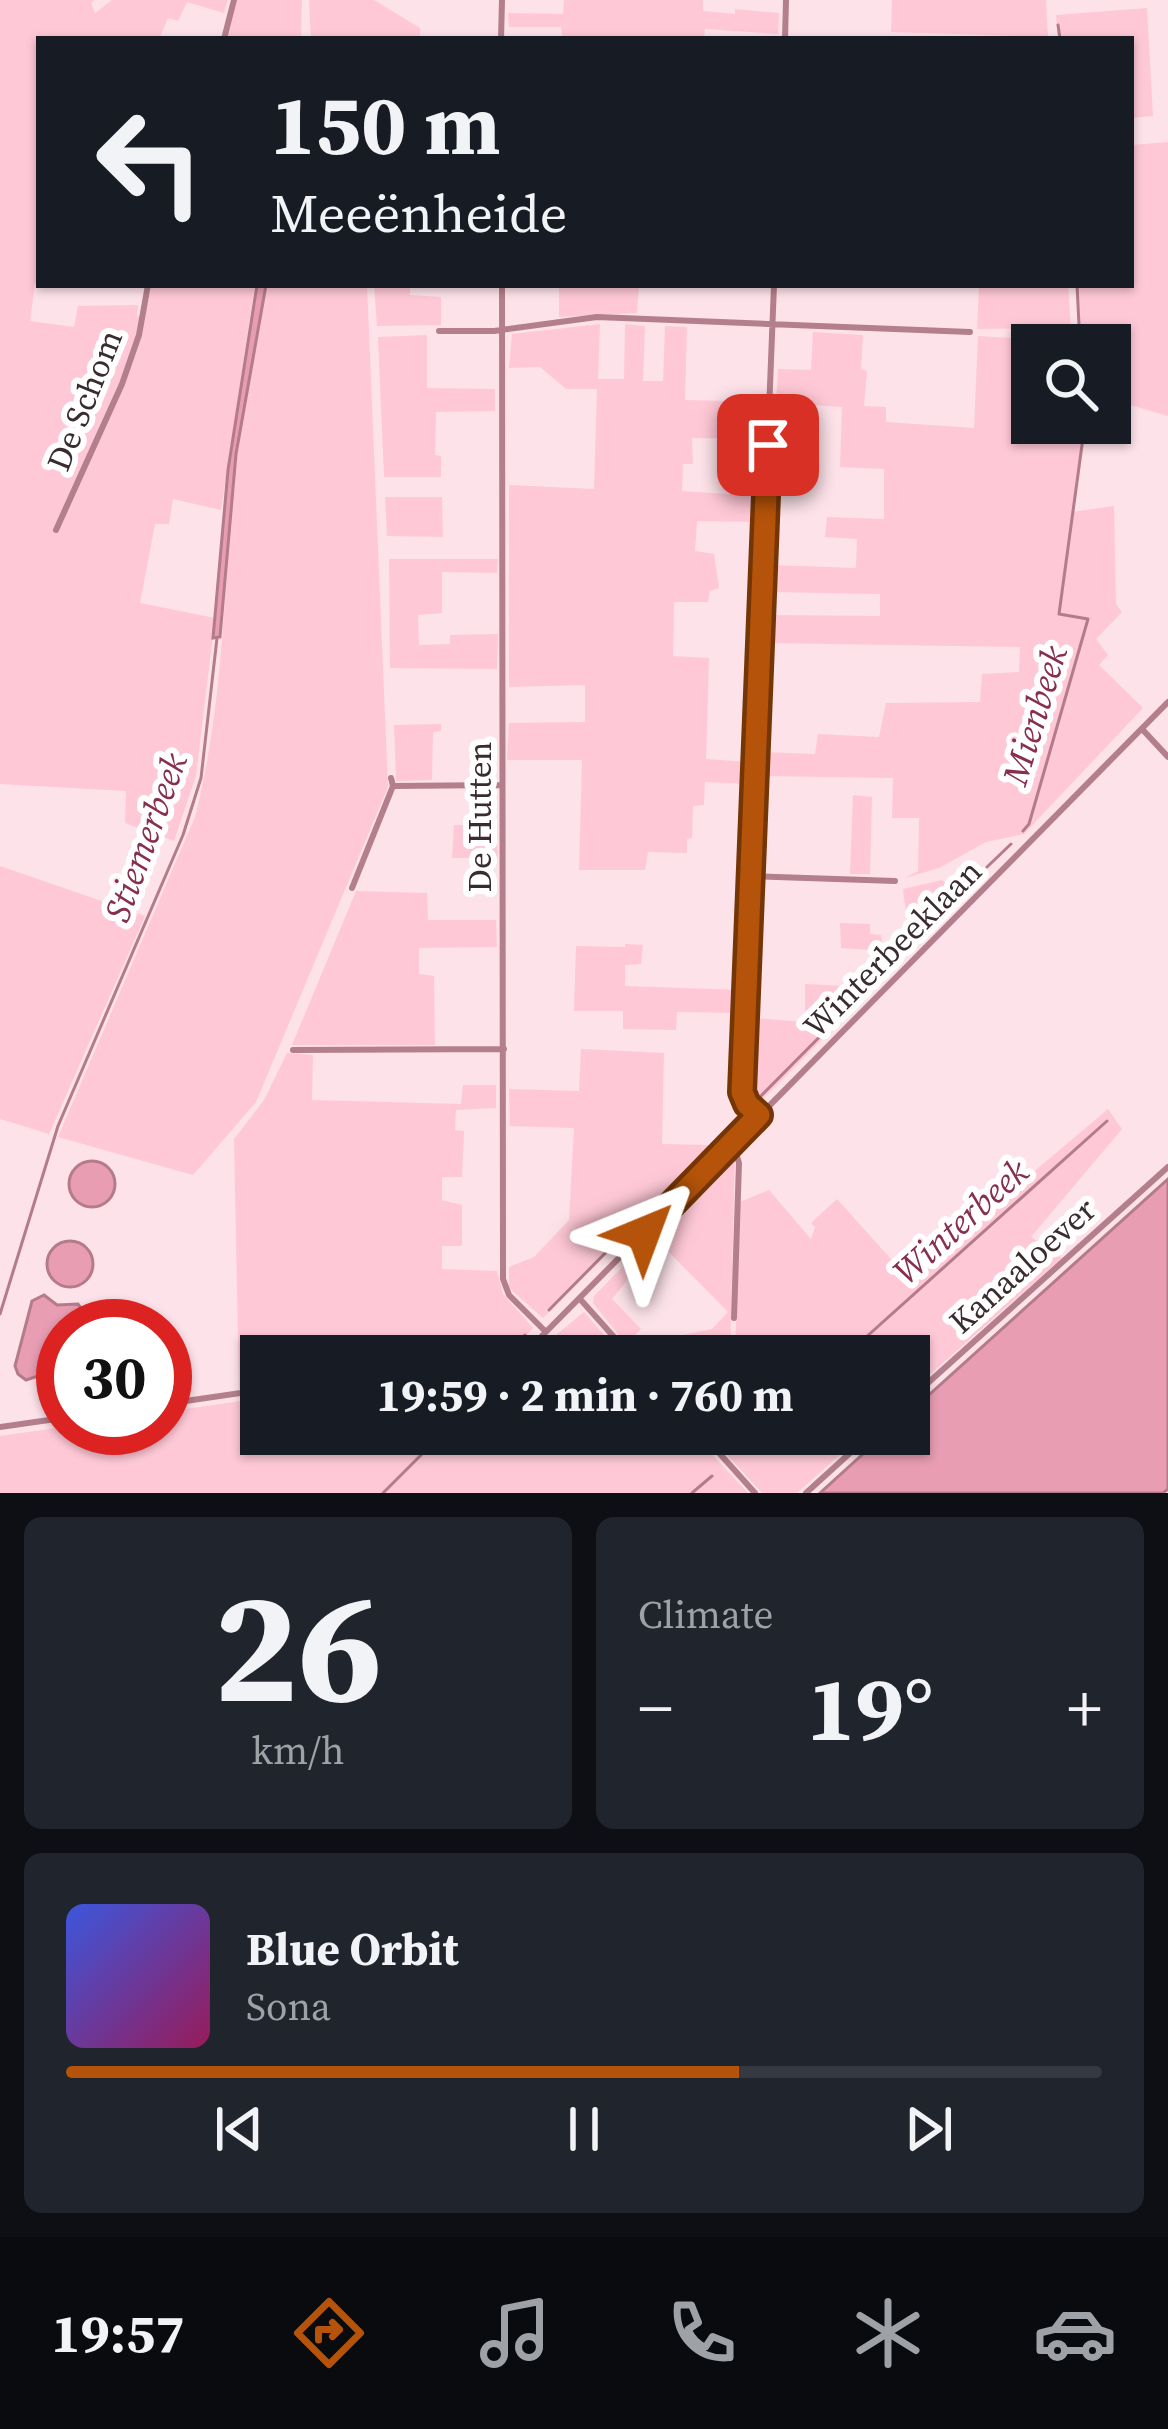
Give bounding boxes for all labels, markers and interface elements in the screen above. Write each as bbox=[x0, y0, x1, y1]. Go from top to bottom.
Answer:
text: 150 m bbox=[270, 67, 501, 182]
icon: left bbox=[72, 84, 228, 240]
text: Meeënheide bbox=[270, 176, 567, 250]
street label: De Schom bbox=[36, 323, 133, 477]
map controls bbox=[1011, 324, 1131, 444]
button: search bbox=[1011, 324, 1131, 444]
pin bbox=[717, 394, 819, 496]
icon: arrive bbox=[735, 412, 801, 478]
water label: Mienbeek bbox=[990, 639, 1079, 792]
street label: De Hutten bbox=[457, 741, 502, 893]
water label: Stiemerbeek bbox=[92, 745, 199, 928]
street label: Winterbeeklaan bbox=[793, 849, 991, 1047]
water label: Winterbeek bbox=[882, 1147, 1039, 1295]
position arrow bbox=[581, 1170, 707, 1296]
street label: Kanaaloever bbox=[939, 1187, 1105, 1343]
speed limit sign: 30 bbox=[36, 1299, 192, 1455]
text: 19:59 · 2 min · 760 m bbox=[377, 1364, 793, 1426]
text: 26 bbox=[213, 1539, 383, 1753]
text: Climate bbox=[638, 1588, 773, 1641]
text: 19° bbox=[806, 1647, 934, 1770]
text: − bbox=[638, 1663, 673, 1753]
text: + bbox=[1067, 1663, 1102, 1753]
text: km/h bbox=[252, 1724, 344, 1777]
text: Blue Orbit bbox=[246, 1918, 459, 1980]
text: Sona bbox=[246, 1980, 331, 2033]
icon: previous bbox=[206, 2096, 272, 2162]
icon: pause bbox=[551, 2096, 617, 2162]
icon: next bbox=[896, 2096, 962, 2162]
icon: directions bbox=[287, 2291, 371, 2375]
icon: music bbox=[473, 2291, 557, 2375]
icon: phone bbox=[660, 2291, 744, 2375]
icon: climate bbox=[846, 2291, 930, 2375]
icon: car bbox=[1033, 2291, 1117, 2375]
text: 19:57 bbox=[51, 2296, 185, 2370]

